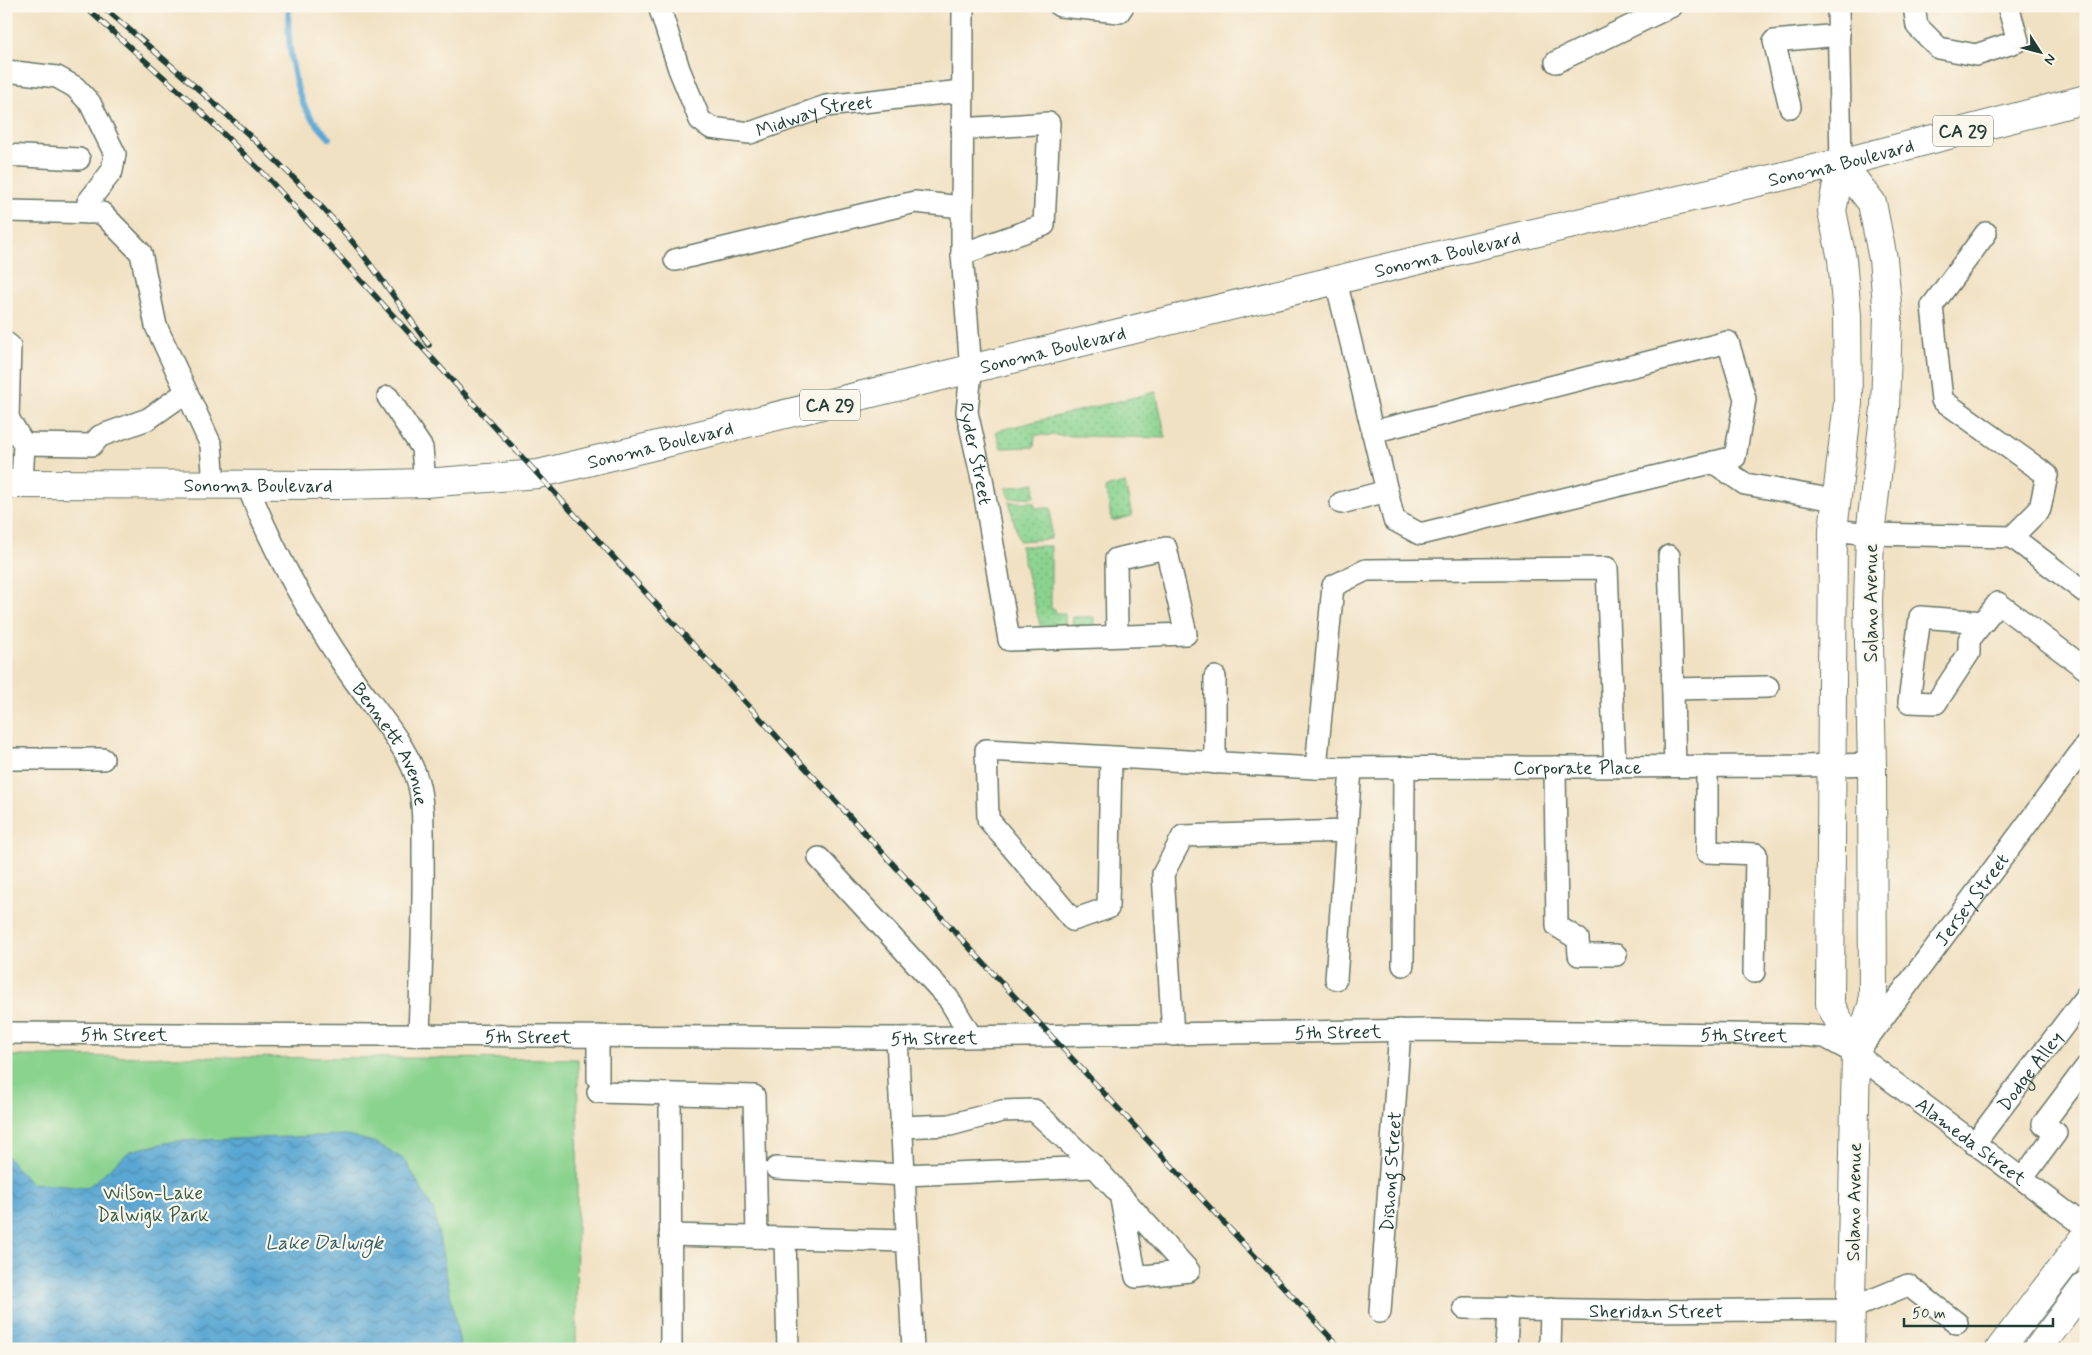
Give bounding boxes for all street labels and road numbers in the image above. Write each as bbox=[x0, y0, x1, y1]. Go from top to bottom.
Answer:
street label: Midway Street bbox=[753, 90, 873, 144]
road number: CA 29 bbox=[1933, 115, 1993, 146]
street label: Sonoma Boulevard bbox=[1766, 134, 1917, 193]
street label: Sonoma Boulevard bbox=[1372, 225, 1523, 284]
street label: Sonoma Boulevard bbox=[978, 321, 1128, 380]
road number: CA 29 bbox=[800, 390, 860, 420]
street label: Ryder Street bbox=[953, 401, 997, 507]
street label: Sonoma Boulevard bbox=[585, 416, 736, 476]
street label: Sonoma Boulevard bbox=[183, 474, 333, 499]
street label: Solano Avenue bbox=[1859, 544, 1884, 662]
street label: Bennett Avenue bbox=[346, 678, 433, 807]
street label: Corporate Place bbox=[1513, 756, 1642, 781]
street label: Jersey Street bbox=[1930, 849, 2015, 952]
street label: 5th Street bbox=[1294, 1020, 1382, 1046]
street label: 5th Street bbox=[80, 1022, 168, 1048]
street label: 5th Street bbox=[1700, 1023, 1788, 1049]
street label: 5th Street bbox=[484, 1025, 572, 1050]
street label: 5th Street bbox=[890, 1026, 978, 1052]
street label: Dodge Alley bbox=[1992, 1026, 2069, 1117]
street label: Alameda Street bbox=[1910, 1092, 2031, 1192]
street label: Dishong Street bbox=[1375, 1110, 1408, 1232]
street label: Solano Avenue bbox=[1841, 1142, 1868, 1262]
street label: Sheridan Street bbox=[1589, 1299, 1723, 1325]

